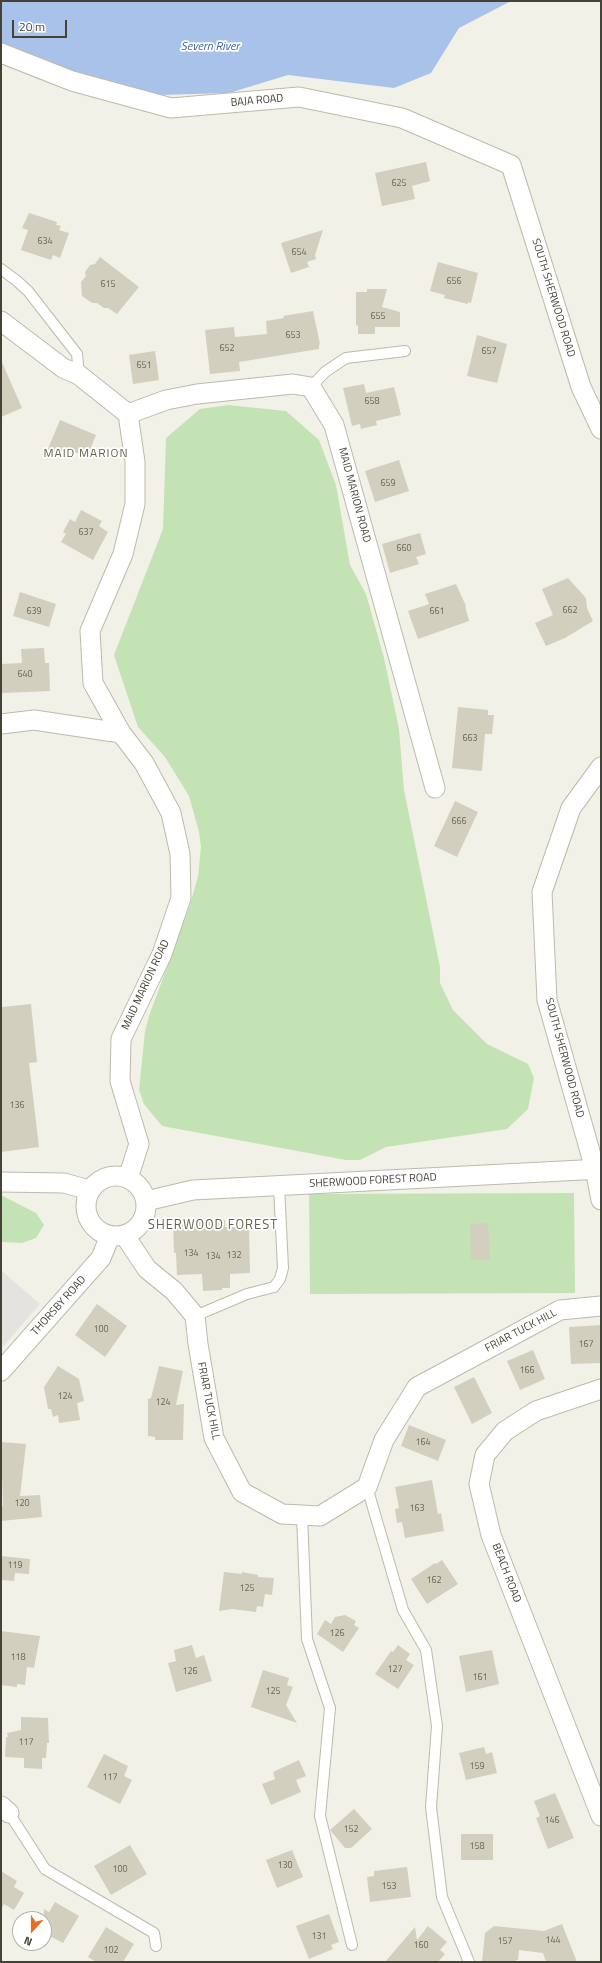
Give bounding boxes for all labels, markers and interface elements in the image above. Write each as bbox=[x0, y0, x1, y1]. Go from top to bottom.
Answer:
scale bar bbox=[14, 12, 69, 38]
text: 20 m bbox=[19, 17, 45, 36]
water label: Severn River bbox=[181, 40, 239, 54]
street label: BAJA ROAD bbox=[230, 92, 284, 110]
house number: 625 bbox=[391, 179, 407, 189]
house number: 634 bbox=[37, 237, 53, 247]
street label: SOUTH SHERWOOD ROAD bbox=[529, 237, 577, 359]
house number: 654 bbox=[291, 248, 307, 258]
house number: 656 bbox=[446, 277, 462, 287]
house number: 615 bbox=[100, 280, 116, 290]
house number: 655 bbox=[370, 312, 386, 322]
house number: 653 bbox=[285, 331, 301, 341]
house number: 652 bbox=[219, 344, 235, 354]
house number: 657 bbox=[481, 347, 497, 357]
house number: 651 bbox=[136, 361, 152, 371]
house number: 658 bbox=[364, 397, 380, 407]
street label: MAID MARION ROAD bbox=[335, 446, 373, 544]
district label: MAID MARION bbox=[43, 447, 129, 461]
house number: 659 bbox=[380, 479, 396, 489]
house number: 637 bbox=[78, 528, 94, 538]
house number: 660 bbox=[396, 544, 412, 554]
house number: 662 bbox=[562, 606, 578, 616]
house number: 639 bbox=[26, 607, 42, 617]
house number: 661 bbox=[429, 607, 445, 617]
house number: 640 bbox=[17, 670, 33, 680]
house number: 663 bbox=[462, 734, 478, 744]
house number: 666 bbox=[451, 817, 467, 827]
street label: MAID MARION ROAD bbox=[119, 938, 173, 1032]
street label: SOUTH SHERWOOD ROAD bbox=[542, 997, 586, 1119]
house number: 136 bbox=[9, 1101, 25, 1111]
street label: SHERWOOD FOREST ROAD bbox=[309, 1171, 437, 1191]
district label: SHERWOOD FOREST bbox=[148, 1218, 278, 1234]
house number: 134 bbox=[183, 1249, 199, 1259]
house number: 132 bbox=[226, 1251, 242, 1261]
house number: 134 bbox=[205, 1252, 221, 1262]
street label: THORSBY ROAD bbox=[29, 1273, 89, 1339]
street label: FRIAR TUCK HILL bbox=[483, 1307, 559, 1355]
house number: 100 bbox=[93, 1325, 109, 1335]
house number: 167 bbox=[578, 1340, 594, 1350]
street label: FRIAR TUCK HILL bbox=[194, 1361, 222, 1441]
house number: 166 bbox=[519, 1366, 535, 1376]
house number: 124 bbox=[57, 1392, 73, 1402]
house number: 124 bbox=[155, 1398, 171, 1408]
house number: 164 bbox=[415, 1438, 431, 1448]
house number: 120 bbox=[14, 1499, 30, 1509]
house number: 163 bbox=[409, 1504, 425, 1514]
street label: BEACH ROAD bbox=[489, 1541, 523, 1605]
house number: 119 bbox=[7, 1561, 23, 1571]
house number: 162 bbox=[426, 1576, 442, 1586]
house number: 125 bbox=[239, 1584, 255, 1594]
house number: 126 bbox=[329, 1629, 345, 1639]
house number: 118 bbox=[10, 1653, 26, 1663]
house number: 127 bbox=[387, 1665, 403, 1675]
house number: 126 bbox=[182, 1667, 198, 1677]
house number: 161 bbox=[472, 1673, 488, 1683]
house number: 125 bbox=[265, 1687, 281, 1697]
house number: 117 bbox=[18, 1738, 34, 1748]
house number: 159 bbox=[469, 1762, 485, 1772]
house number: 117 bbox=[102, 1773, 118, 1783]
house number: 146 bbox=[544, 1816, 560, 1826]
house number: 152 bbox=[343, 1825, 359, 1835]
house number: 158 bbox=[469, 1842, 485, 1852]
house number: 130 bbox=[277, 1861, 293, 1871]
house number: 100 bbox=[112, 1865, 128, 1875]
house number: 153 bbox=[381, 1882, 397, 1892]
north arrow bbox=[12, 1911, 52, 1951]
text: N bbox=[22, 1932, 34, 1950]
house number: 131 bbox=[311, 1932, 327, 1942]
house number: 144 bbox=[545, 1936, 561, 1946]
house number: 157 bbox=[497, 1937, 513, 1947]
house number: 160 bbox=[413, 1941, 429, 1951]
house number: 102 bbox=[103, 1946, 119, 1956]

